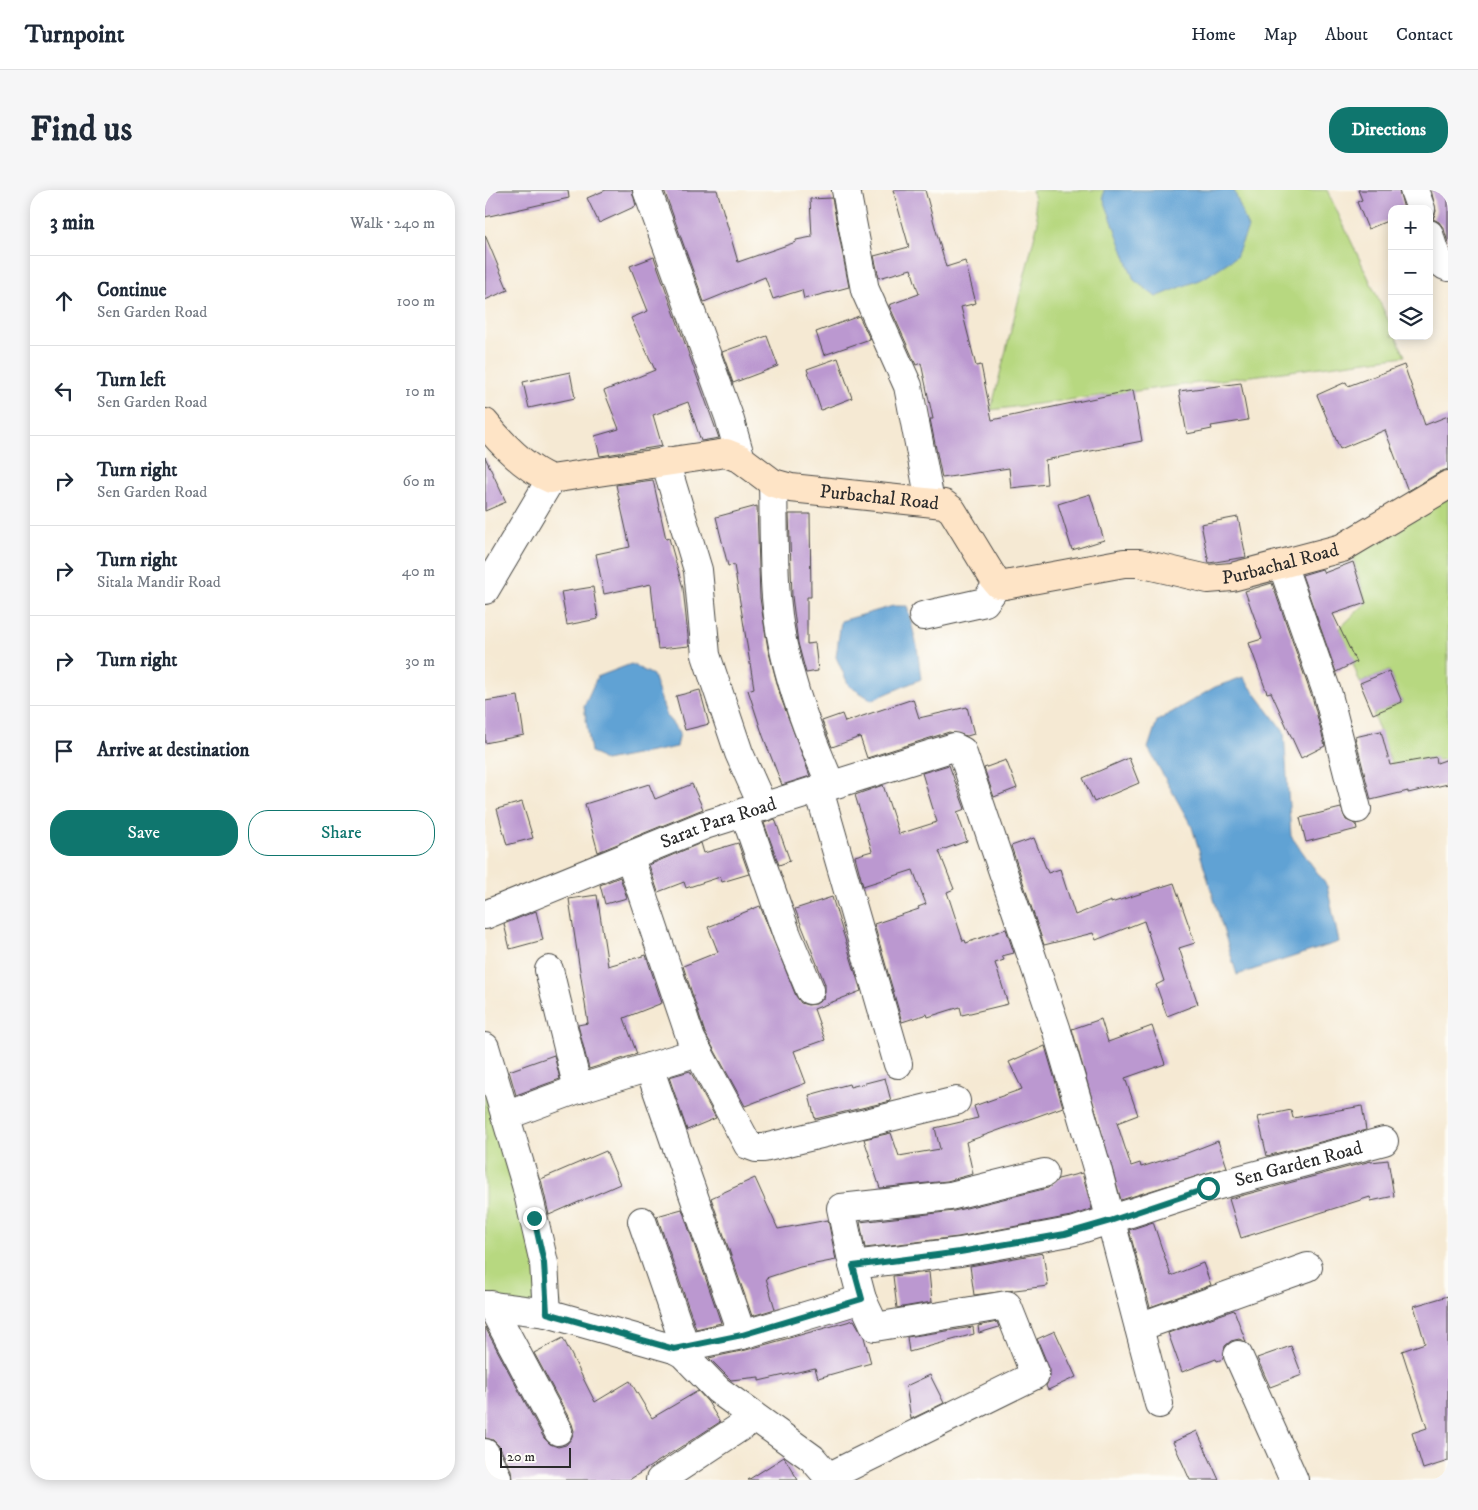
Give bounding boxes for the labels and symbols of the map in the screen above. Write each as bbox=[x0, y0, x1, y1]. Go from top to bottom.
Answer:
street label: Purbachal Road bbox=[819, 480, 941, 515]
street label: Purbachal Road bbox=[1221, 538, 1341, 589]
street label: Sarat Para Road bbox=[657, 792, 779, 854]
street label: Sen Garden Road bbox=[1232, 1136, 1365, 1192]
route start bbox=[1197, 1177, 1220, 1200]
route end bbox=[523, 1207, 546, 1230]
scale bar bbox=[500, 1445, 571, 1468]

